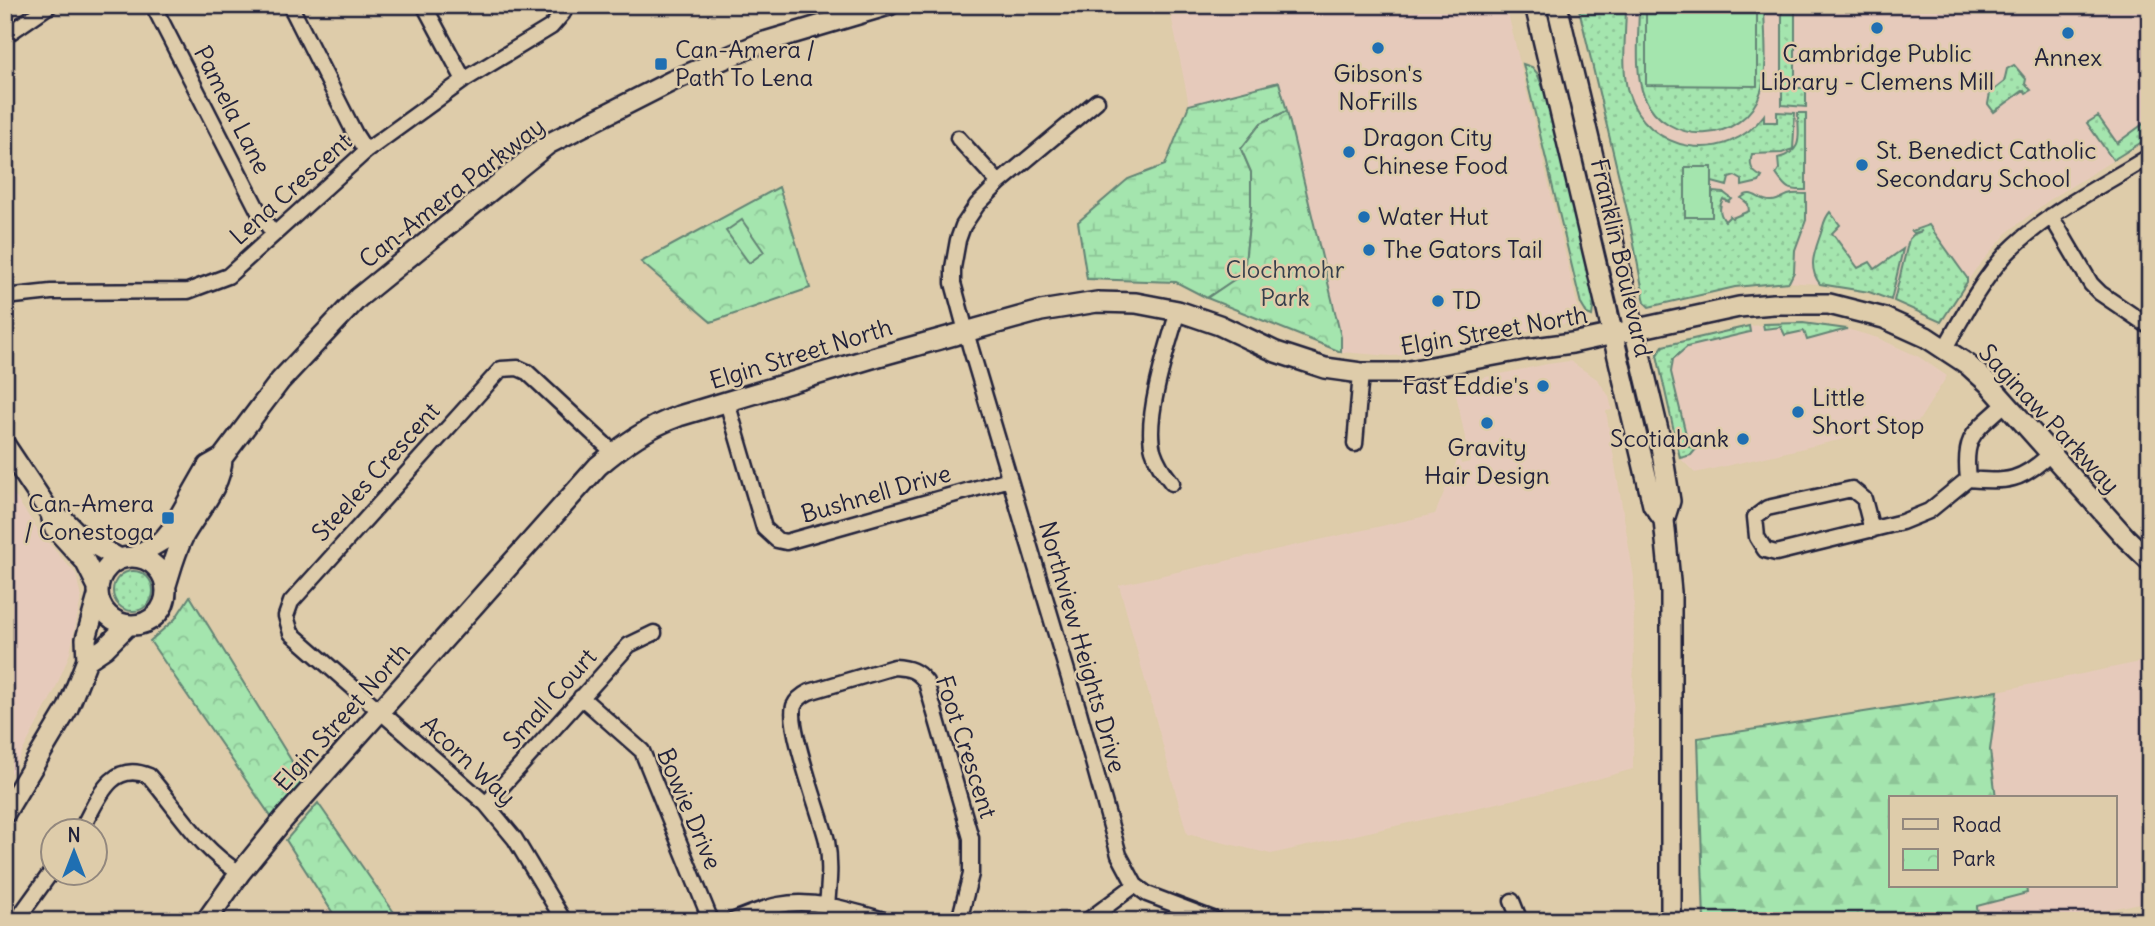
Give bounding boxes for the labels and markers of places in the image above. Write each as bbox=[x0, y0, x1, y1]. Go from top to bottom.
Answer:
marker: Cambridge Public Library - Clemens Mill bbox=[1869, 20, 1885, 36]
marker: Annex bbox=[2060, 25, 2076, 41]
place label: Can-Amera / Path To Lena bbox=[675, 34, 815, 92]
place label: Cambridge Public Library - Clemens Mill bbox=[1760, 38, 1994, 96]
marker: Gibson's NoFrills bbox=[1370, 40, 1386, 56]
place label: Annex bbox=[2034, 42, 2102, 72]
marker: Can-Amera / Path To Lena bbox=[653, 56, 669, 72]
place label: Gibson's NoFrills bbox=[1333, 58, 1423, 116]
place label: Dragon City Chinese Food bbox=[1363, 122, 1508, 180]
place label: St. Benedict Catholic Secondary School bbox=[1876, 135, 2096, 193]
marker: Dragon City Chinese Food bbox=[1341, 144, 1357, 160]
marker: St. Benedict Catholic Secondary School bbox=[1854, 157, 1870, 173]
place label: Water Hut bbox=[1378, 201, 1488, 231]
marker: Water Hut bbox=[1356, 209, 1372, 225]
place label: The Gators Tail bbox=[1383, 234, 1543, 264]
marker: The Gators Tail bbox=[1361, 242, 1377, 258]
place label: TD bbox=[1452, 285, 1482, 315]
marker: TD bbox=[1430, 293, 1446, 309]
place label: Fast Eddie's bbox=[1402, 370, 1529, 400]
marker: Fast Eddie's bbox=[1535, 378, 1551, 394]
place label: Little Short Stop bbox=[1812, 382, 1924, 440]
marker: Little Short Stop bbox=[1790, 404, 1806, 420]
marker: Gravity Hair Design bbox=[1479, 415, 1495, 431]
place label: Scotiabank bbox=[1610, 423, 1729, 453]
marker: Scotiabank bbox=[1735, 431, 1751, 447]
place label: Gravity Hair Design bbox=[1424, 432, 1550, 490]
place label: Can-Amera / Conestoga bbox=[24, 488, 154, 546]
marker: Can-Amera / Conestoga bbox=[160, 510, 176, 526]

